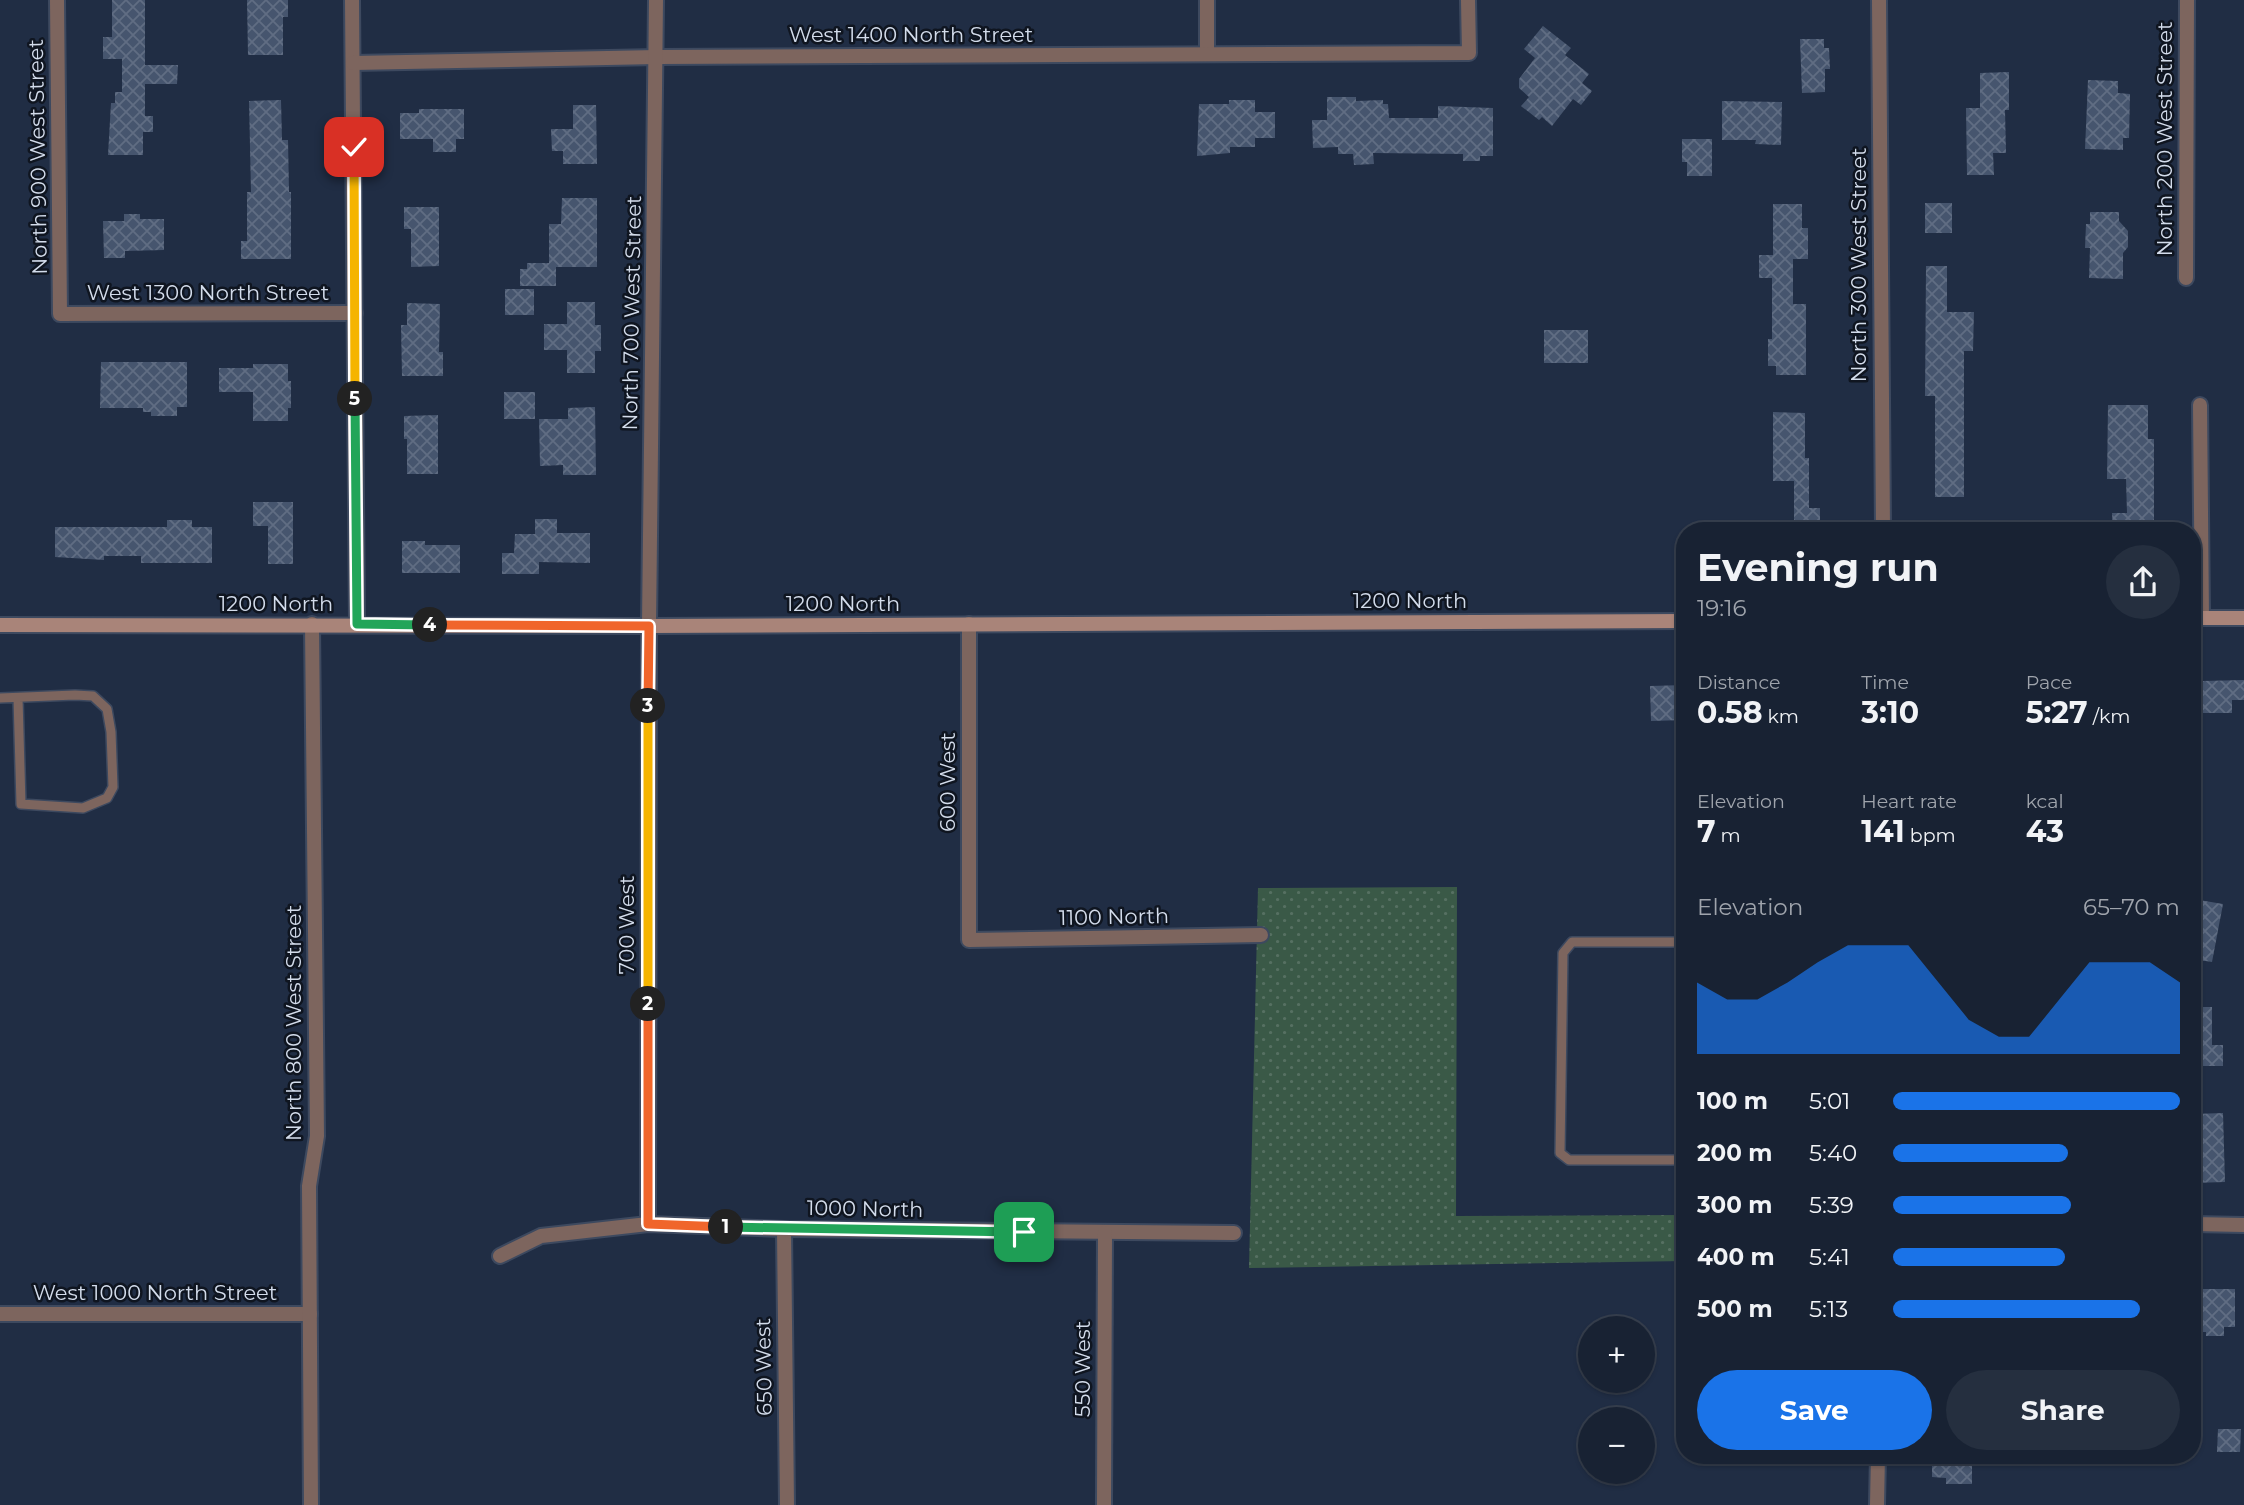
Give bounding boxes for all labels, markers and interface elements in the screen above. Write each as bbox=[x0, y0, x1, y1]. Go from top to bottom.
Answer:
street label: North 200 West Street bbox=[2152, 21, 2177, 257]
street label: West 1400 North Street bbox=[789, 22, 1033, 47]
street label: North 900 West Street bbox=[23, 39, 52, 275]
pin bbox=[324, 117, 384, 177]
icon: check bbox=[335, 128, 373, 166]
street label: North 300 West Street bbox=[1846, 148, 1871, 382]
street label: North 700 West Street bbox=[617, 195, 646, 431]
street label: West 1300 North Street bbox=[87, 280, 329, 305]
pin: 5 bbox=[338, 382, 372, 416]
text: 5 bbox=[349, 387, 360, 410]
text: Evening run bbox=[1697, 544, 1939, 591]
button: share bbox=[2106, 545, 2180, 619]
street label: 1200 North bbox=[1353, 588, 1467, 613]
street label: 1200 North bbox=[219, 591, 333, 616]
street label: 1200 North bbox=[786, 591, 900, 616]
text: 19:16 bbox=[1697, 594, 1747, 622]
pin: 4 bbox=[412, 608, 448, 642]
text: 4 bbox=[423, 613, 436, 636]
text: Distance bbox=[1697, 671, 1780, 694]
text: Time bbox=[1861, 671, 1909, 694]
text: Pace bbox=[2026, 671, 2072, 694]
pin: 3 bbox=[630, 688, 666, 724]
text: 3 bbox=[642, 694, 653, 717]
text: 0.58 bbox=[1697, 694, 1762, 731]
text: 3:10 bbox=[1861, 694, 1919, 731]
text: 5:27 bbox=[2026, 694, 2088, 731]
text: km bbox=[1762, 705, 1799, 728]
text: /km bbox=[2088, 705, 2131, 728]
street label: 600 West bbox=[935, 732, 960, 832]
text: Elevation bbox=[1697, 790, 1785, 813]
text: Heart rate bbox=[1861, 790, 1957, 813]
text: kcal bbox=[2026, 790, 2064, 813]
text: 7 bbox=[1697, 813, 1716, 850]
text: 141 bbox=[1861, 813, 1905, 850]
text: 43 bbox=[2026, 813, 2064, 850]
text: m bbox=[1716, 824, 1741, 847]
text: bpm bbox=[1905, 824, 1956, 847]
street label: 700 West bbox=[614, 876, 639, 974]
text: Elevation bbox=[1697, 893, 1803, 921]
text: 65–70 m bbox=[2083, 893, 2180, 921]
street label: 1100 North bbox=[1059, 903, 1169, 930]
street label: North 800 West Street bbox=[281, 905, 306, 1141]
pin: 2 bbox=[630, 986, 666, 1021]
text: 2 bbox=[642, 992, 653, 1015]
text: 100 m bbox=[1697, 1087, 1768, 1115]
text: 5:01 bbox=[1809, 1087, 1850, 1115]
text: 200 m bbox=[1697, 1139, 1772, 1167]
text: 5:40 bbox=[1809, 1139, 1857, 1167]
text: 300 m bbox=[1697, 1191, 1773, 1219]
text: 5:39 bbox=[1809, 1191, 1854, 1219]
street label: 1000 North bbox=[807, 1195, 923, 1222]
pin bbox=[994, 1202, 1054, 1262]
pin: 1 bbox=[708, 1210, 744, 1244]
icon: arrive bbox=[1005, 1213, 1043, 1251]
text: 1 bbox=[722, 1215, 729, 1238]
text: 400 m bbox=[1697, 1243, 1775, 1271]
text: 5:41 bbox=[1809, 1243, 1850, 1271]
street label: West 1000 North Street bbox=[33, 1280, 277, 1305]
text: 500 m bbox=[1697, 1295, 1773, 1323]
text: 5:13 bbox=[1809, 1295, 1848, 1323]
map controls bbox=[1578, 1316, 1655, 1484]
button: + bbox=[1578, 1316, 1655, 1393]
street label: 650 West bbox=[750, 1318, 777, 1416]
street label: 550 West bbox=[1070, 1321, 1095, 1417]
button: Save bbox=[1697, 1370, 1932, 1450]
button: Share bbox=[1946, 1370, 2180, 1450]
button: − bbox=[1578, 1407, 1655, 1484]

